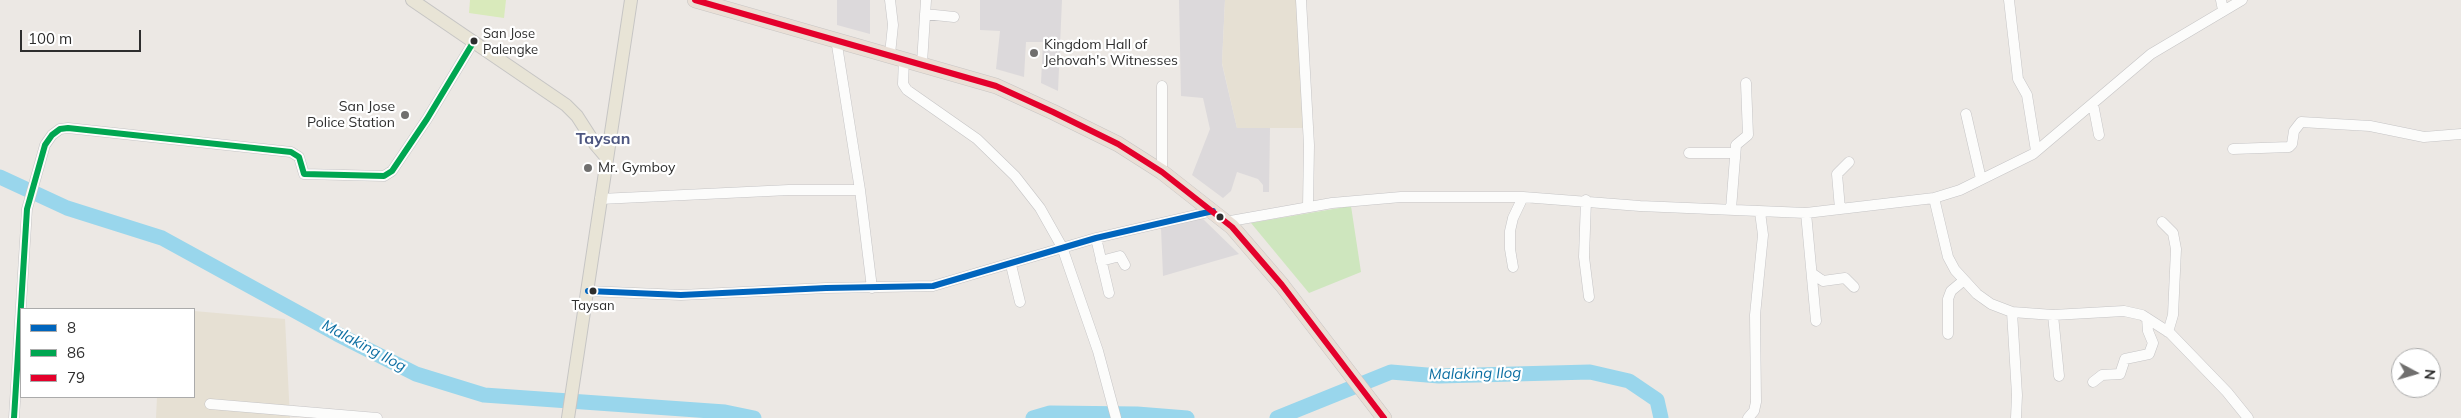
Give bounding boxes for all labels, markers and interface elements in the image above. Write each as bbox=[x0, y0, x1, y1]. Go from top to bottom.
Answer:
scale bar bbox=[22, 20, 144, 52]
place label: San Jose Palengke bbox=[483, 26, 538, 57]
text: 100 m bbox=[28, 29, 72, 48]
marker: San Jose Palengke bbox=[469, 36, 479, 46]
place label: Kingdom Hall of Jehovah's Witnesses bbox=[1044, 37, 1178, 70]
marker: Kingdom Hall of Jehovah's Witnesses bbox=[1028, 47, 1040, 59]
place label: San Jose Police Station bbox=[307, 99, 395, 132]
marker: San Jose Police Station bbox=[399, 109, 411, 121]
district label: Taysan bbox=[576, 129, 630, 149]
place label: Mr. Gymboy bbox=[598, 160, 675, 176]
marker: Mr. Gymboy bbox=[582, 162, 594, 174]
unlabelled marker bbox=[1215, 212, 1225, 222]
marker: Taysan bbox=[588, 286, 598, 296]
place label: Taysan bbox=[571, 298, 615, 314]
legend bbox=[20, 308, 195, 398]
water label: Malaking Ilog bbox=[319, 316, 409, 376]
text: 8 bbox=[67, 318, 76, 337]
text: 86 bbox=[67, 343, 85, 362]
north arrow bbox=[2391, 348, 2441, 398]
water label: Malaking Ilog bbox=[1429, 364, 1521, 384]
text: 79 bbox=[67, 368, 85, 387]
text: N bbox=[2420, 368, 2439, 381]

